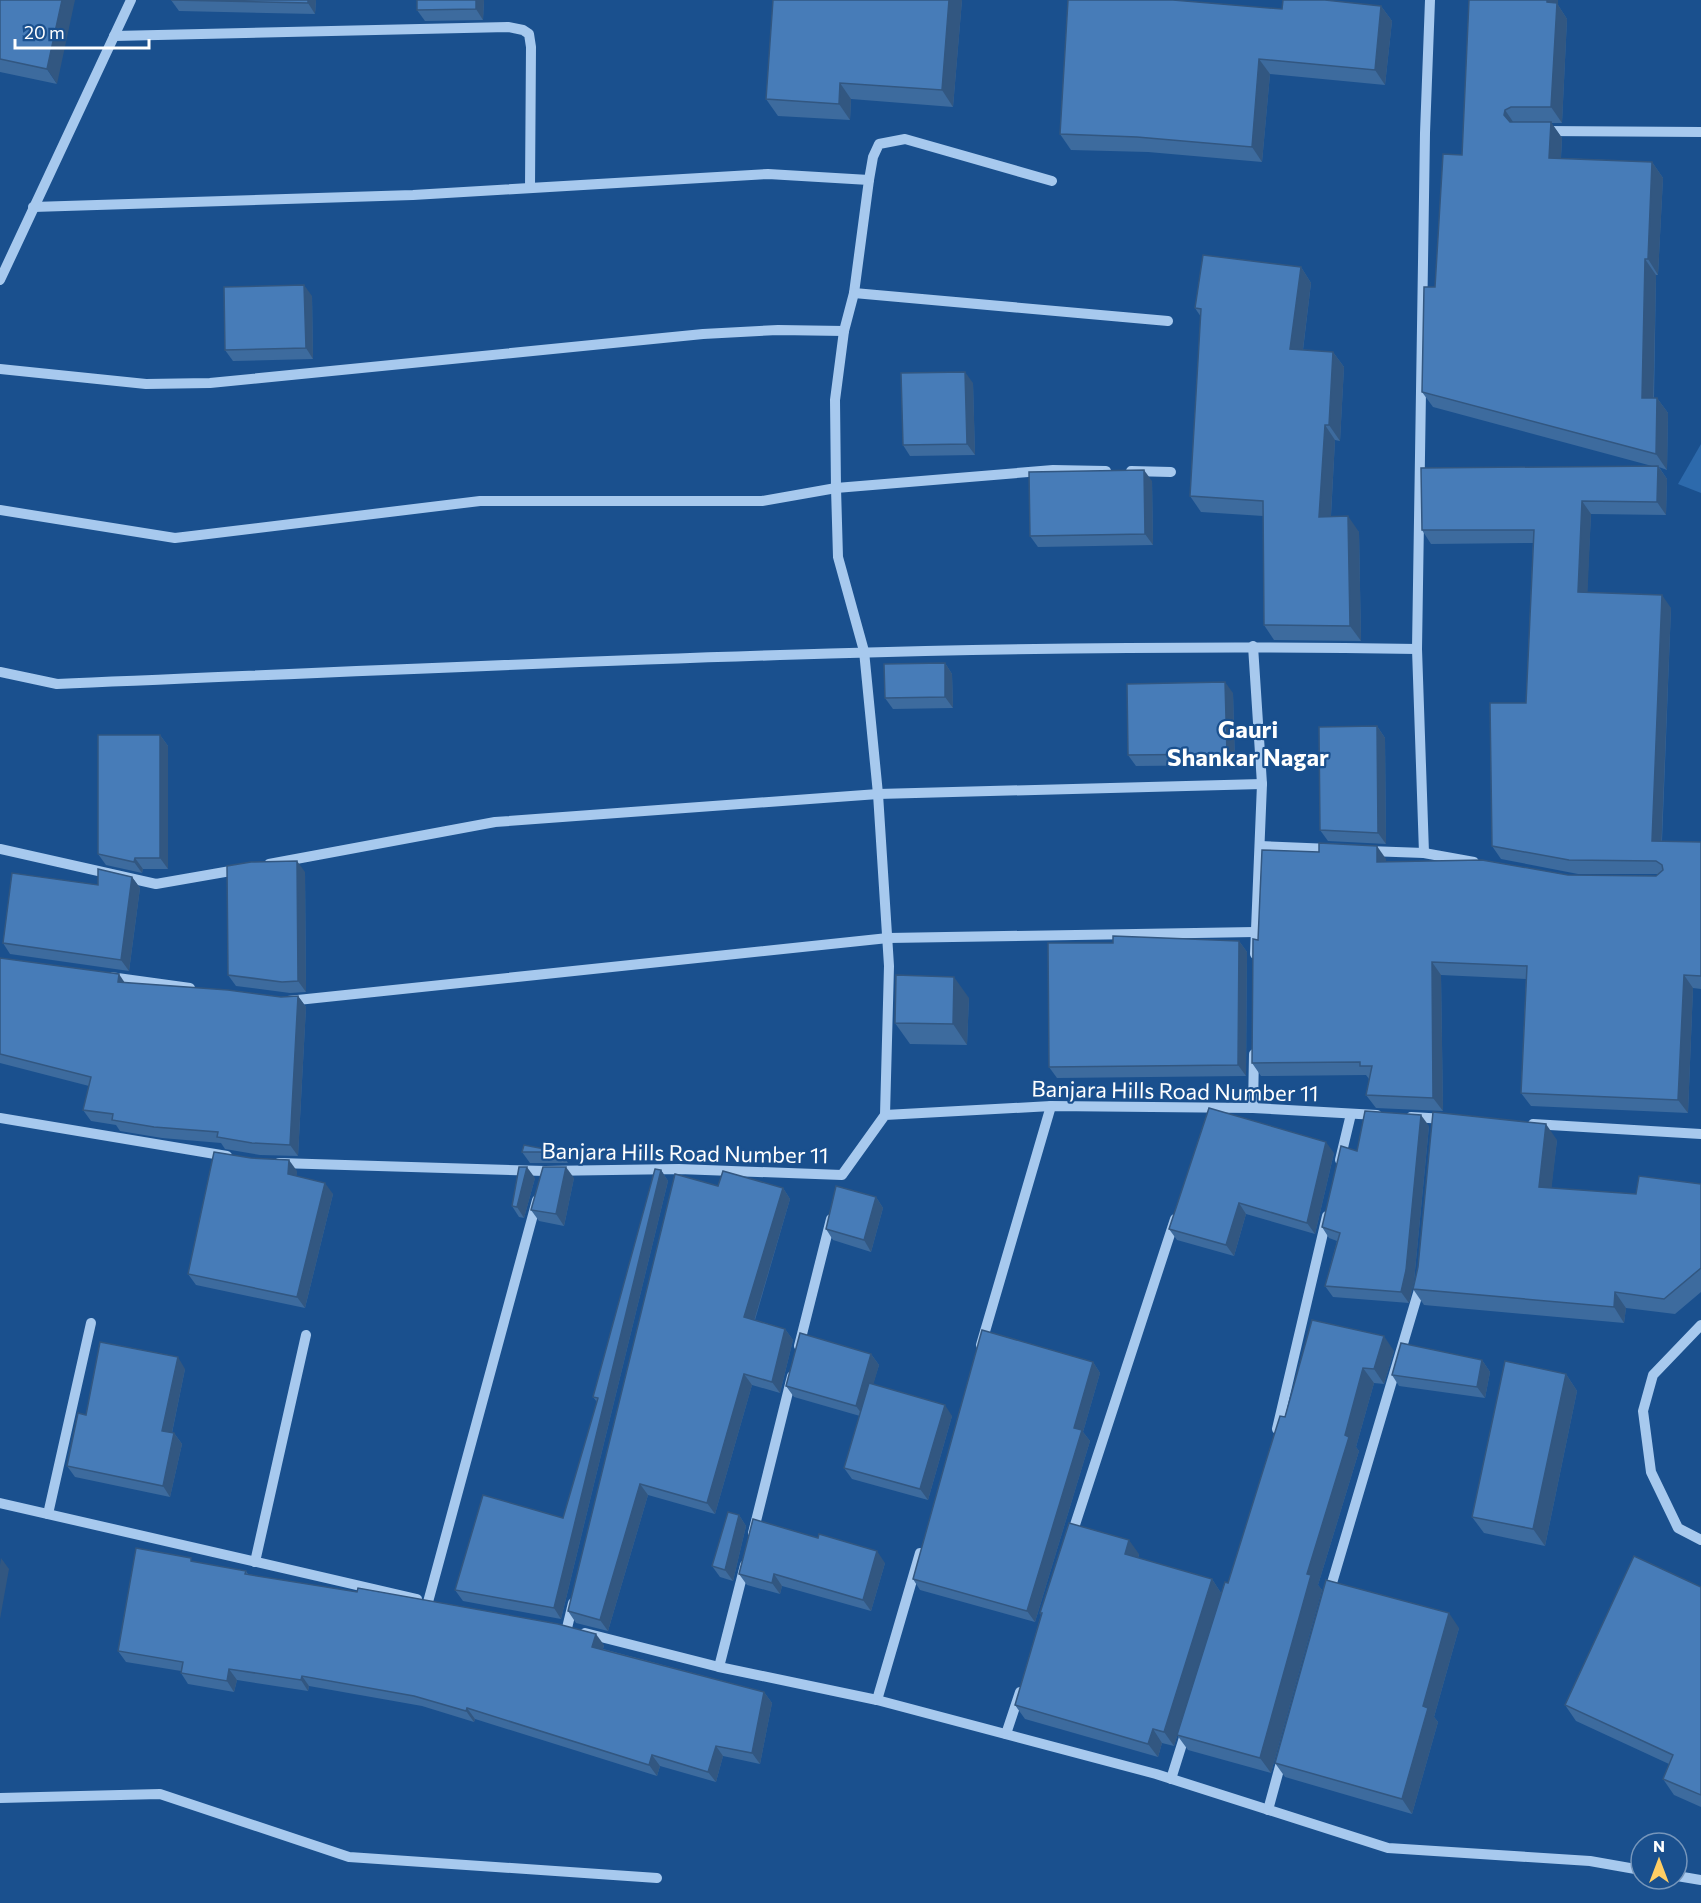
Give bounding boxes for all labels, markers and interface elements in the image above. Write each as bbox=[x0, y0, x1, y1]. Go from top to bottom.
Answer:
scale bar bbox=[15, 12, 148, 50]
text: 20 m bbox=[24, 21, 65, 43]
district label: Gauri Shankar Nagar bbox=[1167, 714, 1329, 771]
street label: Banjara Hills Road Number 11 bbox=[1031, 1074, 1319, 1107]
street label: Banjara Hills Road Number 11 bbox=[541, 1136, 829, 1169]
north arrow bbox=[1629, 1831, 1689, 1891]
text: N bbox=[1653, 1836, 1665, 1855]

